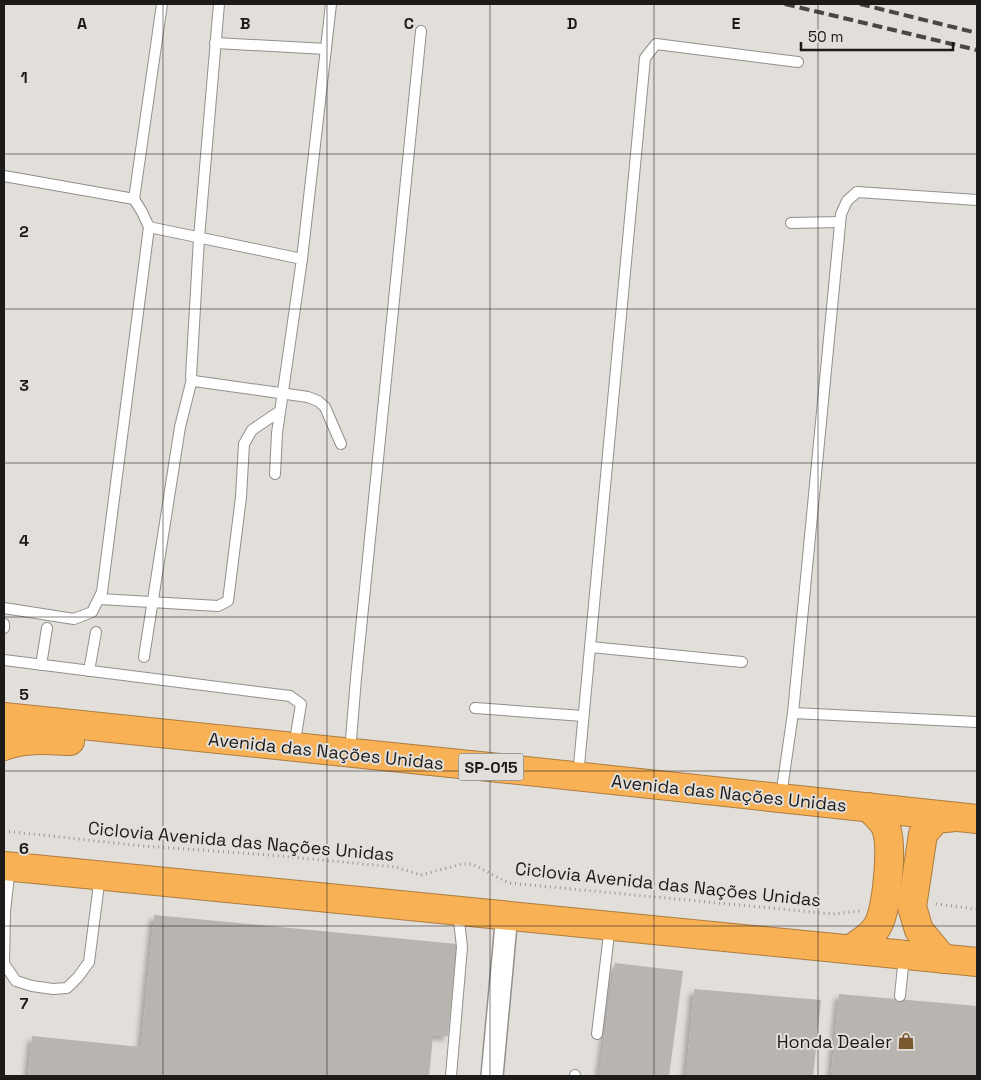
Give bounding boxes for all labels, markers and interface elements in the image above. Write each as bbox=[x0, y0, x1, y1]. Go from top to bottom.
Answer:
text: A bbox=[77, 13, 87, 34]
text: B bbox=[240, 13, 250, 34]
text: C bbox=[404, 13, 414, 34]
text: D bbox=[567, 13, 577, 34]
text: E bbox=[732, 13, 741, 34]
scale bar bbox=[801, 20, 954, 52]
text: 50 m bbox=[808, 27, 843, 46]
text: 1 bbox=[20, 67, 28, 88]
text: 2 bbox=[19, 221, 29, 242]
text: 3 bbox=[19, 375, 29, 396]
text: 4 bbox=[19, 530, 29, 551]
text: 5 bbox=[19, 684, 29, 705]
street label: Avenida das Nações Unidas bbox=[207, 727, 445, 775]
road number: SP-015 bbox=[458, 754, 524, 780]
street label: Avenida das Nações Unidas bbox=[610, 769, 848, 817]
street label: Ciclovia Avenida das Nações Unidas bbox=[87, 816, 395, 866]
text: 6 bbox=[19, 838, 29, 859]
street label: Ciclovia Avenida das Nações Unidas bbox=[514, 857, 822, 911]
text: 7 bbox=[20, 993, 29, 1014]
place label: Honda Dealer bbox=[777, 1030, 892, 1053]
shop icon: Honda Dealer bbox=[896, 1031, 916, 1051]

